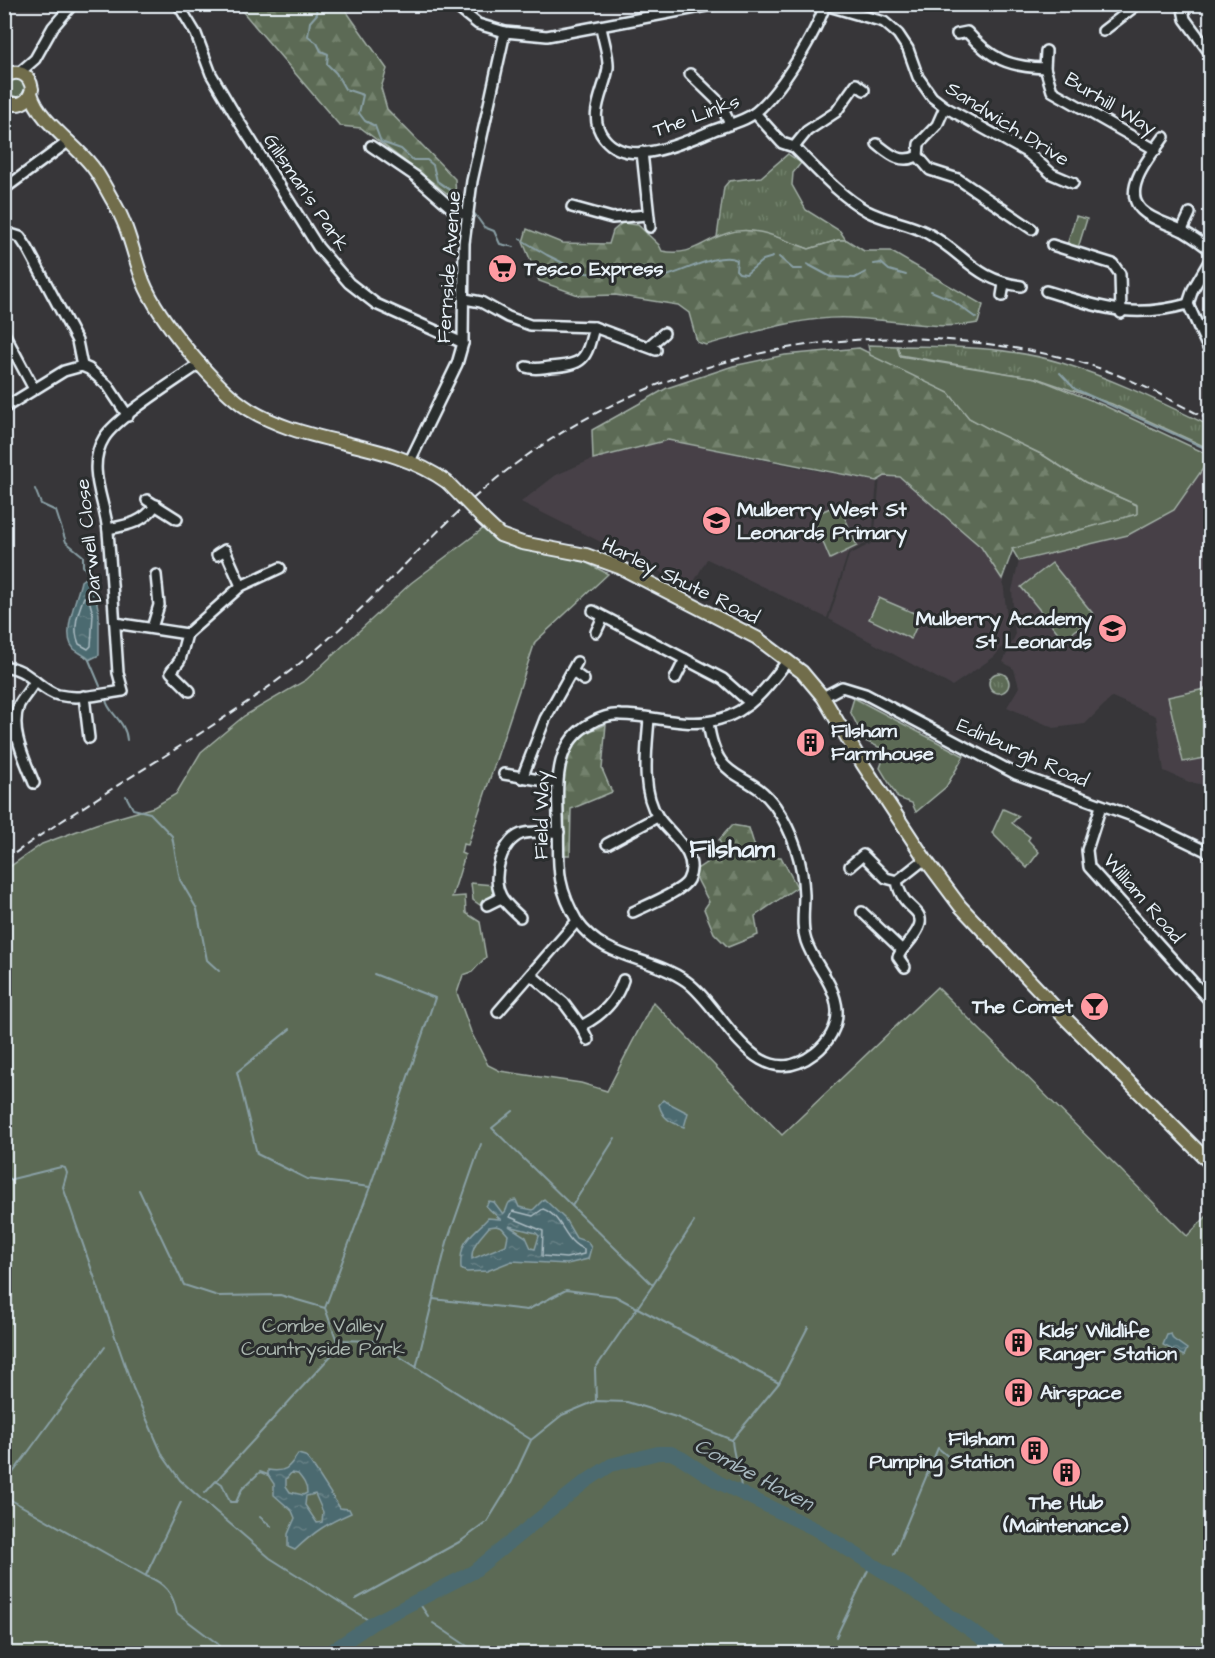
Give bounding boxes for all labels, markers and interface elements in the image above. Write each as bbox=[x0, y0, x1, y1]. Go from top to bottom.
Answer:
street label: Burhill Way bbox=[1059, 65, 1162, 143]
street label: Sandwich Drive bbox=[940, 75, 1075, 173]
street label: The Links bbox=[649, 87, 744, 145]
street label: Gillsman's Park bbox=[256, 128, 356, 257]
street label: Fernside Avenue bbox=[430, 190, 468, 344]
supermarket icon: Tesco Express bbox=[487, 252, 519, 284]
place label: Tesco Express bbox=[523, 255, 664, 283]
street label: Darwell Close bbox=[69, 477, 109, 604]
place label: Mulberry West St Leonards Primary bbox=[737, 496, 908, 548]
school or university icon: Mulberry West St Leonards Primary bbox=[700, 505, 732, 537]
street label: Harley Shute Road bbox=[597, 531, 764, 632]
place label: Mulberry Academy St Leonards bbox=[916, 605, 1092, 656]
school or university icon: Mulberry Academy St Leonards bbox=[1097, 613, 1129, 645]
street label: Edinburgh Road bbox=[952, 711, 1093, 795]
place label: Filsham Farmhouse bbox=[831, 717, 934, 768]
building icon: Filsham Farmhouse bbox=[794, 726, 826, 758]
street label: Field Way bbox=[527, 770, 558, 860]
district label: Filsham bbox=[689, 831, 775, 867]
street label: William Road bbox=[1096, 848, 1190, 950]
bar icon: The Comet bbox=[1078, 990, 1110, 1022]
place label: The Comet bbox=[971, 993, 1074, 1021]
park label: Combe Valley Countryside Park bbox=[241, 1312, 405, 1364]
place label: Kids' Wildlife Ranger Station bbox=[1039, 1317, 1177, 1369]
building icon: Kids' Wildlife Ranger Station bbox=[1002, 1326, 1034, 1358]
building icon: Airspace bbox=[1003, 1376, 1035, 1408]
place label: Airspace bbox=[1040, 1379, 1122, 1407]
place label: Filsham Pumping Station bbox=[870, 1425, 1014, 1477]
water label: Combe Haven bbox=[689, 1431, 820, 1519]
building icon: Filsham Pumping Station bbox=[1019, 1434, 1051, 1466]
building icon: The Hub (Maintenance) bbox=[1050, 1456, 1082, 1488]
place label: The Hub (Maintenance) bbox=[1002, 1489, 1129, 1540]

